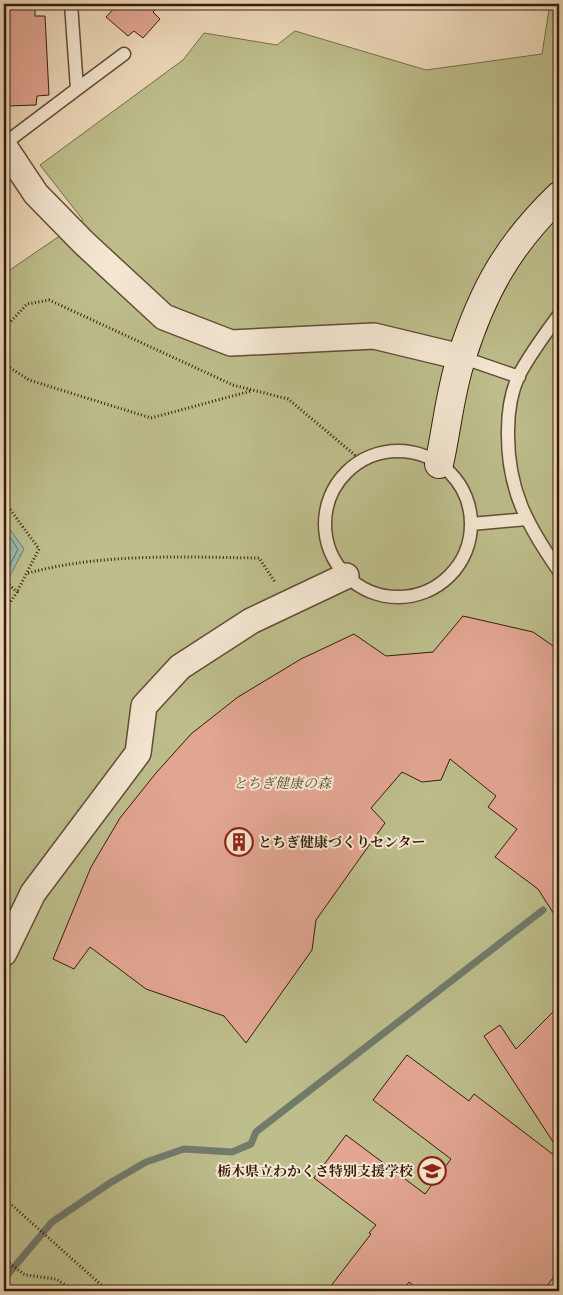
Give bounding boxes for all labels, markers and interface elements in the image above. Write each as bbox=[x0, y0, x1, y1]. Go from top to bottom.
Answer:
park label: とちぎ健康の森 bbox=[233, 774, 333, 793]
building icon: とちぎ健康づくりセンター bbox=[224, 827, 254, 857]
place label: とちぎ健康づくりセンター bbox=[258, 833, 425, 852]
school or university icon: 栃木県立わかくさ特別支援学校 bbox=[417, 1156, 447, 1186]
place label: 栃木県立わかくさ特別支援学校 bbox=[217, 1162, 413, 1181]

